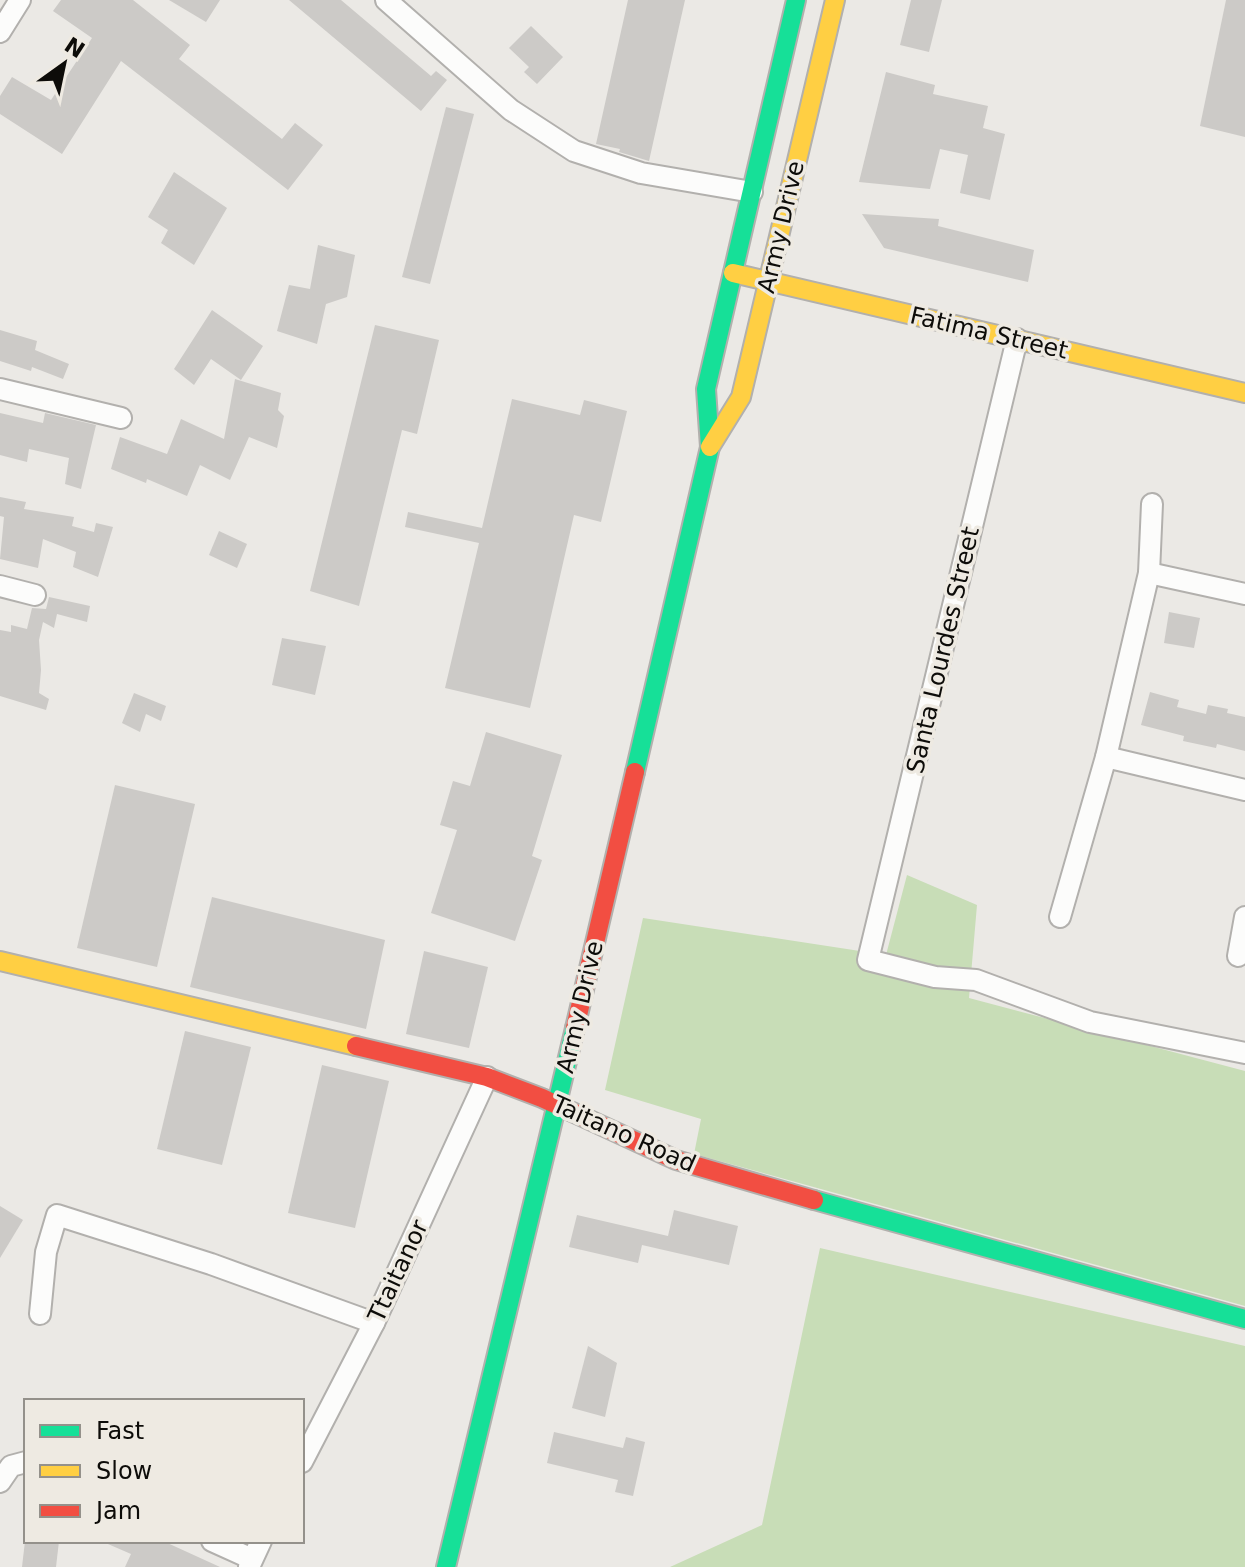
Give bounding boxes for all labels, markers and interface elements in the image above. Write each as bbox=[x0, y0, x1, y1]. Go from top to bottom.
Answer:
north arrow bbox=[24, 24, 104, 104]
text: N bbox=[60, 32, 89, 63]
street label: Army Drive bbox=[752, 158, 810, 296]
street label: Fatima Street bbox=[907, 301, 1071, 365]
street label: Santa Lourdes Street bbox=[901, 524, 985, 776]
street label: Army Drive bbox=[551, 938, 609, 1076]
street label: Taitano Road bbox=[547, 1089, 700, 1178]
street label: Ttaitanor bbox=[362, 1215, 434, 1327]
legend bbox=[24, 1399, 304, 1543]
text: Fast bbox=[96, 1417, 144, 1445]
text: Slow bbox=[96, 1457, 152, 1485]
text: Jam bbox=[94, 1497, 141, 1525]

